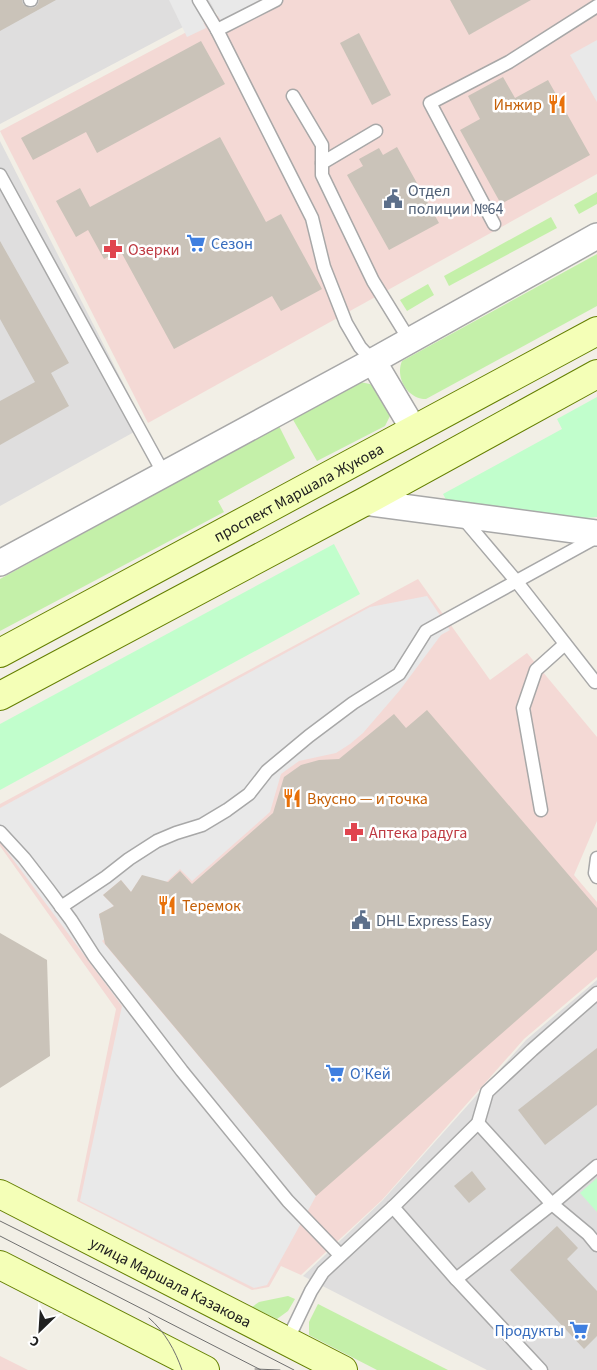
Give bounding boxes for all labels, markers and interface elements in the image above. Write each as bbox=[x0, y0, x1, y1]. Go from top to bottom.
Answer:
restaurant icon: Инжир bbox=[546, 93, 568, 115]
place label: Инжир bbox=[494, 94, 542, 116]
place label: Отдел полиции №64 bbox=[408, 180, 504, 220]
public building icon: Отдел полиции №64 bbox=[382, 188, 404, 210]
supermarket icon: Сезон bbox=[185, 232, 207, 254]
place label: Сезон bbox=[211, 233, 253, 255]
pharmacy icon: Озерки bbox=[102, 238, 124, 260]
place label: Озерки bbox=[128, 239, 179, 261]
street label: проспект Маршала Жукова bbox=[210, 438, 388, 548]
restaurant icon: Вкусно — и точка bbox=[281, 787, 303, 809]
place label: Вкусно — и точка bbox=[307, 788, 428, 810]
pharmacy icon: Аптека радуга bbox=[343, 821, 365, 843]
place label: Аптека радуга bbox=[369, 822, 467, 844]
restaurant icon: Теремок bbox=[156, 894, 178, 916]
place label: Теремок bbox=[182, 895, 241, 917]
public building icon: DHL Express Easy bbox=[350, 909, 372, 931]
place label: DHL Express Easy bbox=[376, 910, 492, 932]
supermarket icon: О’Кей bbox=[324, 1062, 346, 1084]
place label: О’Кей bbox=[350, 1063, 391, 1085]
street label: улица Маршала Казакова bbox=[86, 1232, 255, 1333]
north arrow bbox=[15, 1305, 65, 1355]
supermarket icon: Продукты bbox=[568, 1319, 590, 1341]
place label: Продукты bbox=[494, 1320, 564, 1342]
text: С bbox=[27, 1330, 43, 1352]

